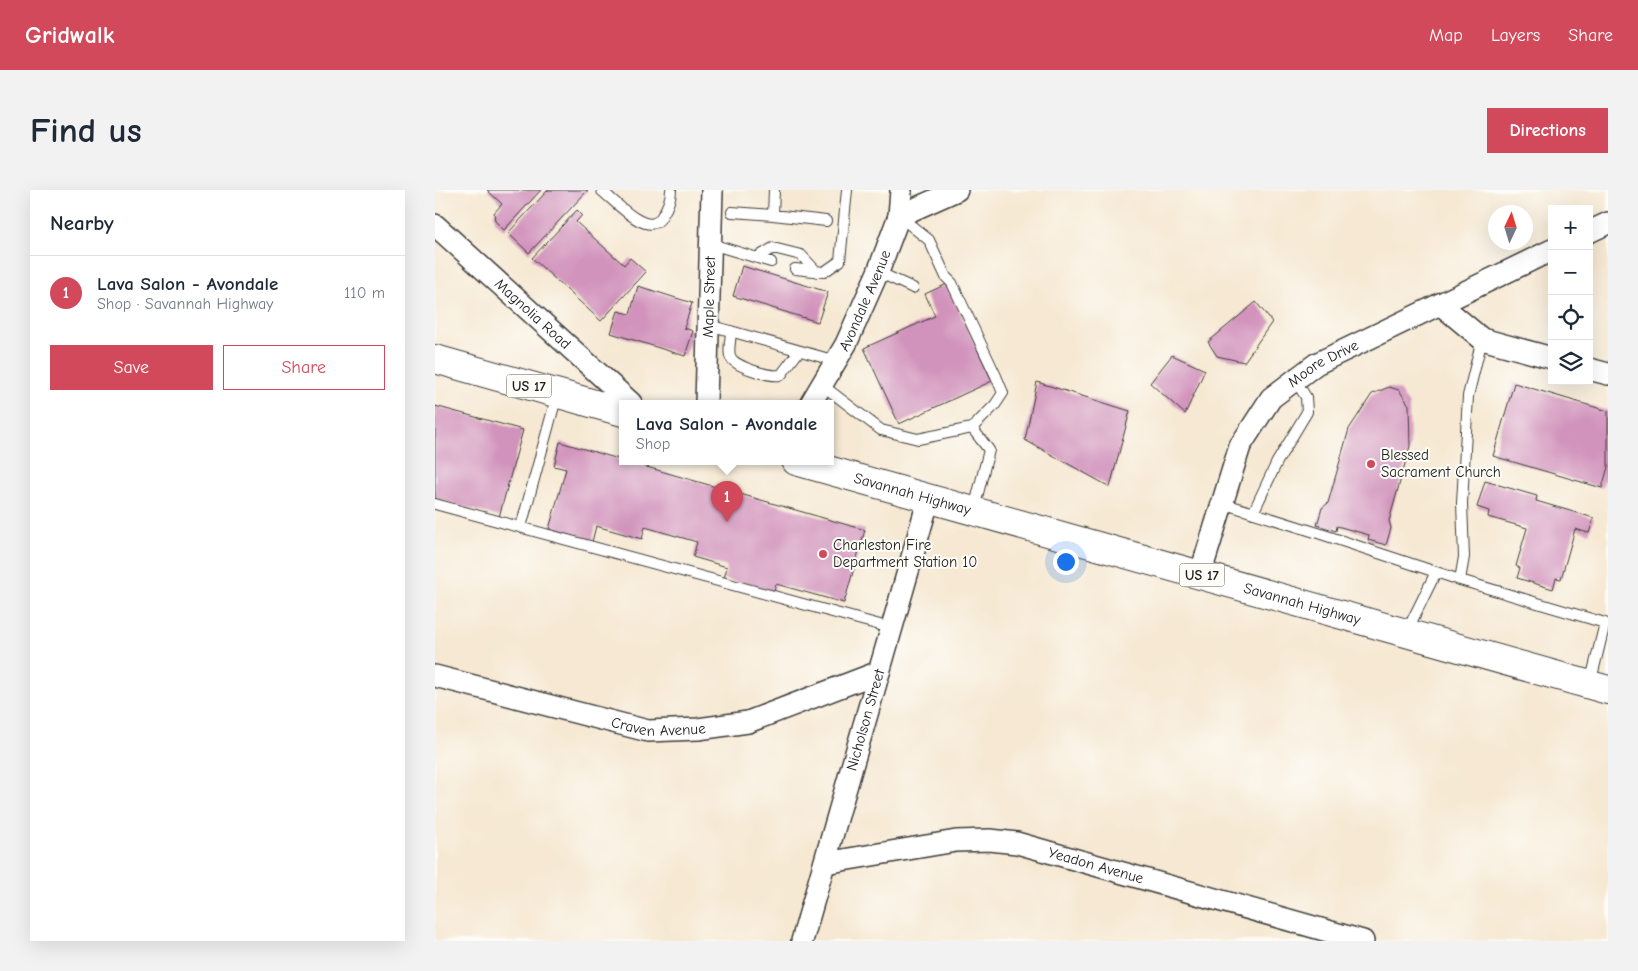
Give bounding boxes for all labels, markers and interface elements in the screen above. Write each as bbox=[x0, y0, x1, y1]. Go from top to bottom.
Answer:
text: Gridwalk bbox=[25, 21, 114, 49]
text: Map bbox=[1429, 25, 1463, 46]
text: Layers bbox=[1491, 25, 1540, 46]
text: Share bbox=[1568, 25, 1613, 46]
button: Directions bbox=[1487, 108, 1608, 153]
text: Find us bbox=[30, 110, 142, 151]
north arrow bbox=[1488, 205, 1533, 250]
map controls bbox=[1548, 205, 1593, 385]
button: + bbox=[1548, 205, 1593, 250]
text: Nearby bbox=[50, 211, 114, 235]
street label: Avondale Avenue bbox=[835, 247, 895, 354]
button: − bbox=[1548, 250, 1593, 295]
street label: Maple Street bbox=[699, 255, 719, 338]
text: Lava Salon - Avondale bbox=[97, 273, 278, 295]
street label: Magnolia Road bbox=[491, 275, 574, 353]
text: 1 bbox=[63, 284, 69, 302]
text: 110 m bbox=[344, 284, 385, 302]
text: Shop · Savannah Highway bbox=[97, 295, 273, 313]
button: locate bbox=[1548, 295, 1593, 340]
street label: Moore Drive bbox=[1284, 336, 1362, 391]
button: layers bbox=[1548, 340, 1593, 385]
button: Save bbox=[50, 345, 213, 390]
button: Share bbox=[223, 345, 385, 390]
road number: US 17 bbox=[507, 375, 551, 398]
popup bbox=[619, 400, 834, 465]
text: Lava Salon - Avondale bbox=[636, 413, 817, 435]
text: Shop bbox=[636, 435, 670, 453]
place label: Blessed Sacrament Church bbox=[1381, 446, 1501, 481]
marker: Blessed Sacrament Church bbox=[1365, 458, 1377, 470]
street label: Savannah Highway bbox=[852, 469, 973, 519]
pin: 1 bbox=[711, 481, 743, 522]
place label: Charleston Fire Department Station 10 bbox=[833, 536, 977, 571]
marker: Charleston Fire Department Station 10 bbox=[817, 548, 829, 560]
your location bbox=[1053, 549, 1079, 575]
road number: US 17 bbox=[1179, 564, 1225, 586]
street label: Savannah Highway bbox=[1242, 579, 1363, 629]
street label: Nicholson Street bbox=[842, 666, 889, 773]
street label: Craven Avenue bbox=[609, 713, 707, 740]
street label: Yeadon Avenue bbox=[1046, 843, 1146, 888]

